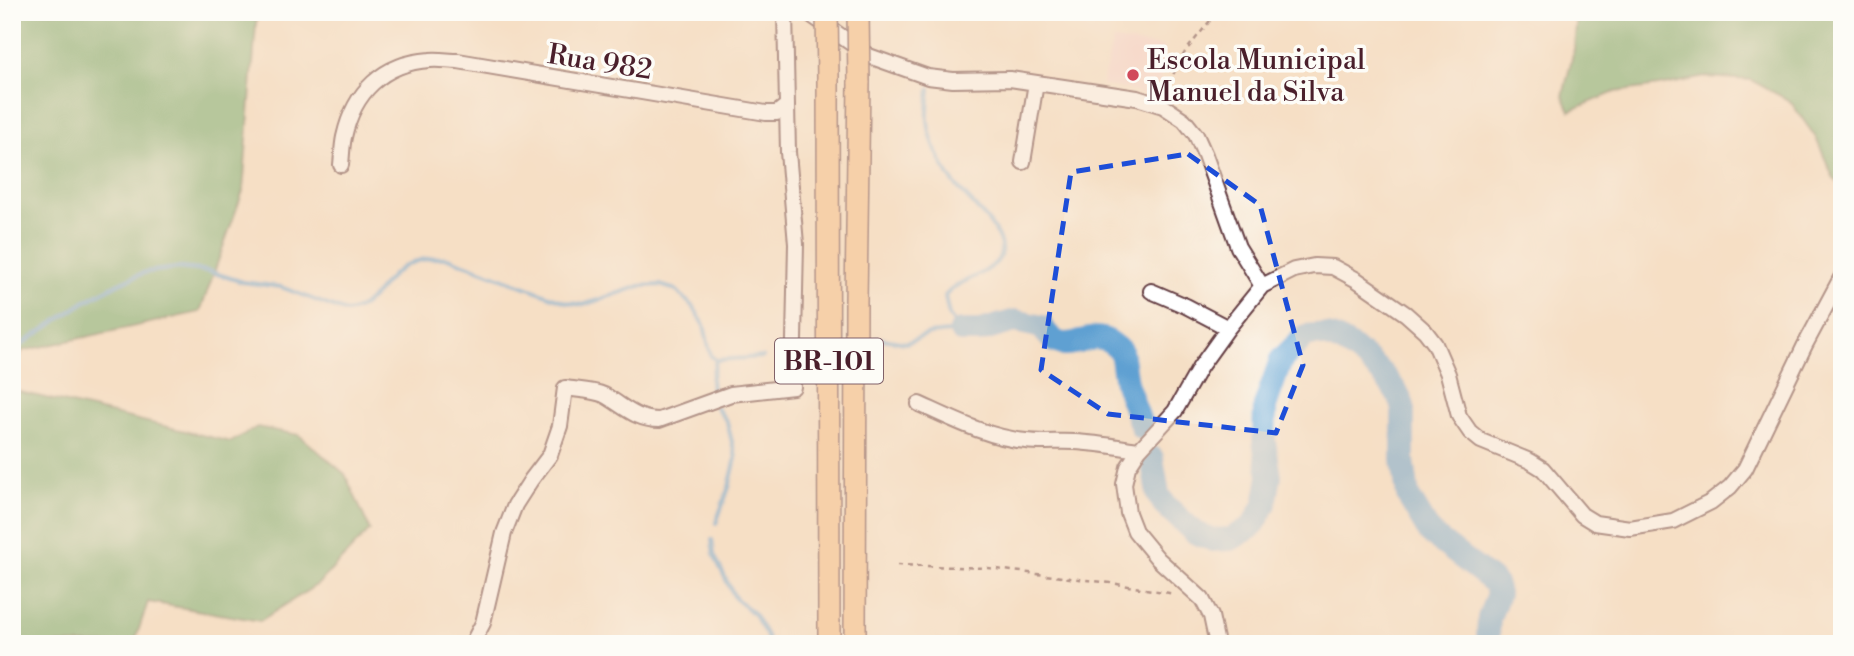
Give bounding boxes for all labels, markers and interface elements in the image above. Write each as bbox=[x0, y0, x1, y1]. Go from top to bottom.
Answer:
street label: Rua 982 bbox=[545, 37, 655, 88]
place label: Escola Municipal Manuel da Silva bbox=[1147, 43, 1365, 110]
marker: Escola Municipal Manuel da Silva bbox=[1125, 67, 1141, 83]
road number: BR-101 bbox=[775, 338, 883, 384]

